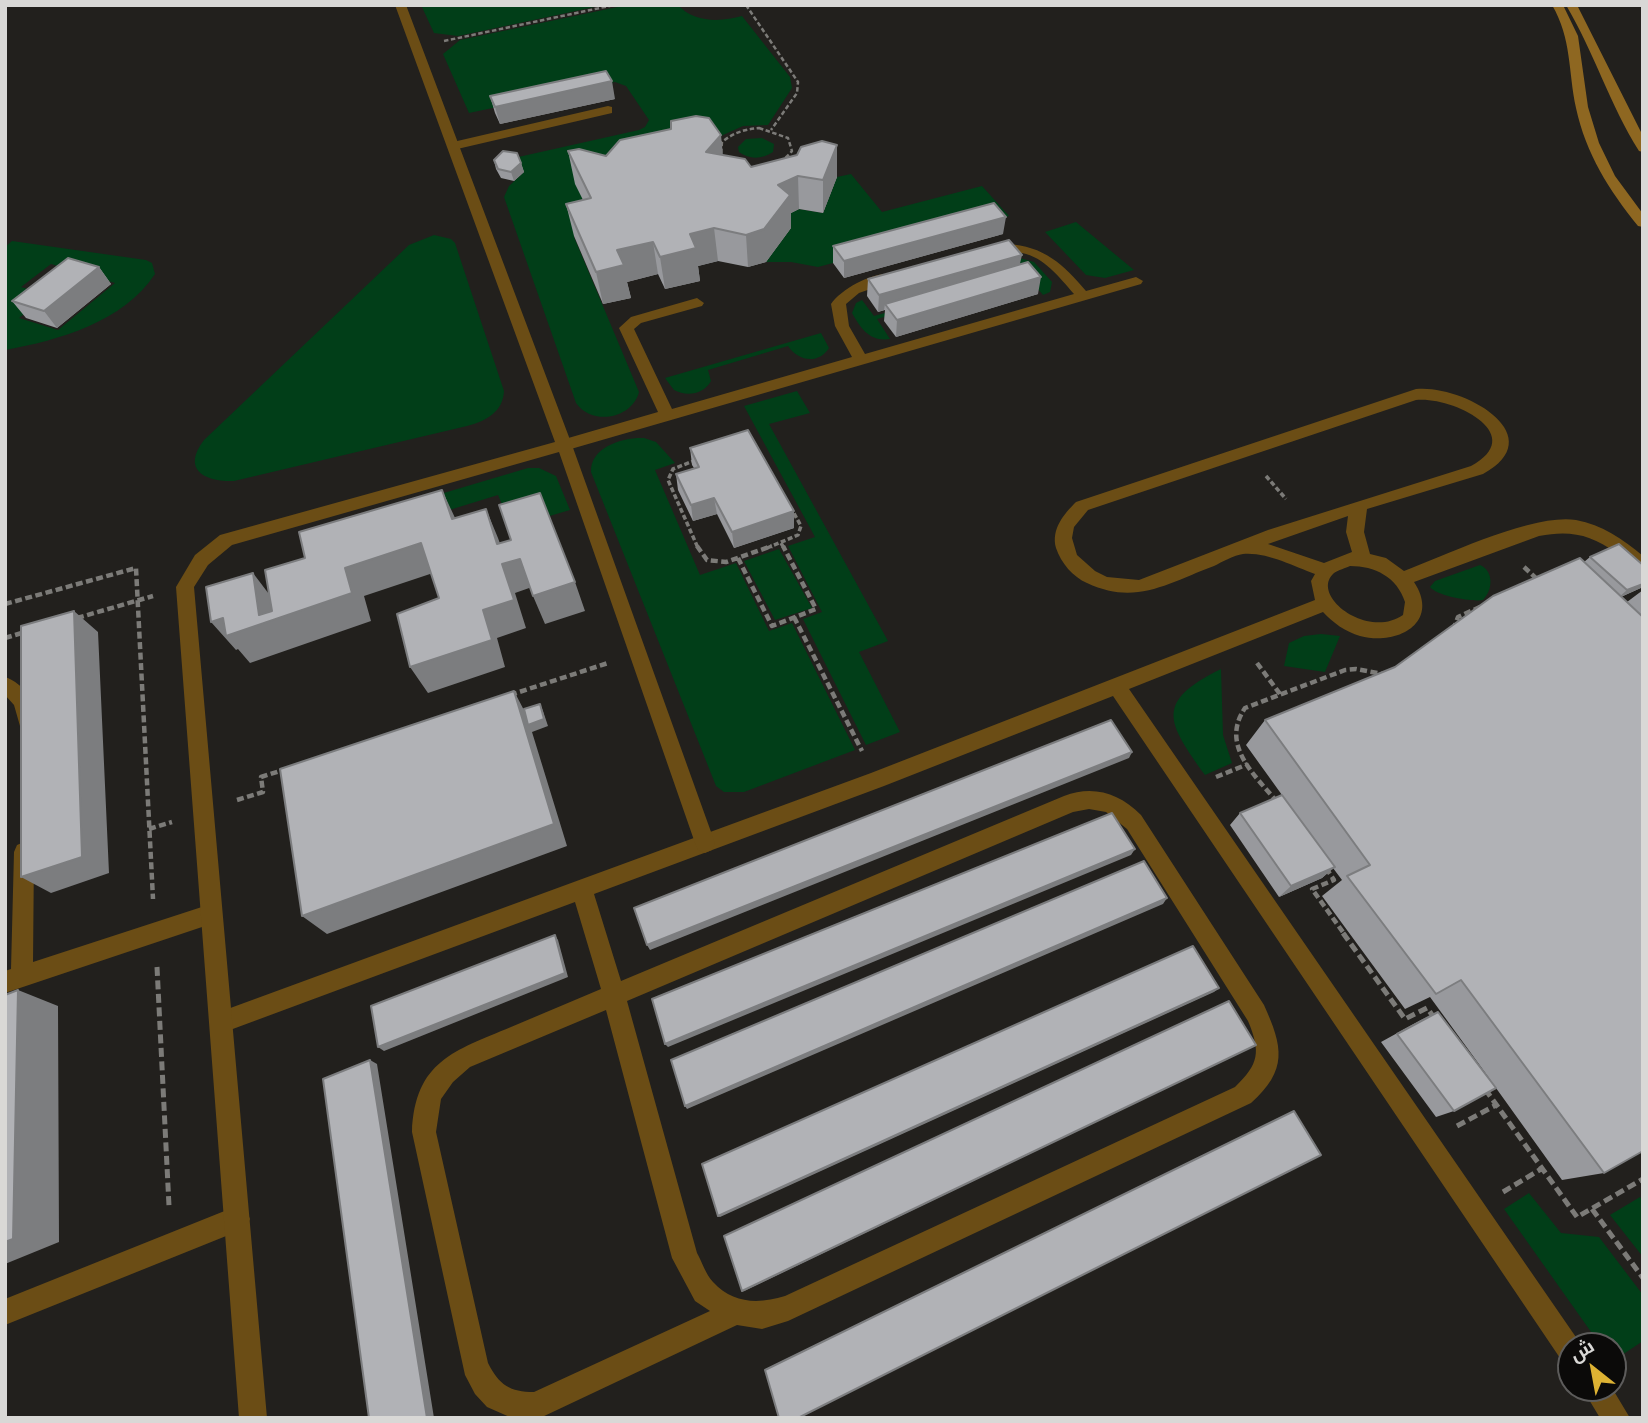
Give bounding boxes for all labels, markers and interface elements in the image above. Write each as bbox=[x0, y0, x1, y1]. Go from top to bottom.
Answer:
north arrow bbox=[1557, 1332, 1627, 1402]
text: ش bbox=[1566, 1334, 1598, 1366]

